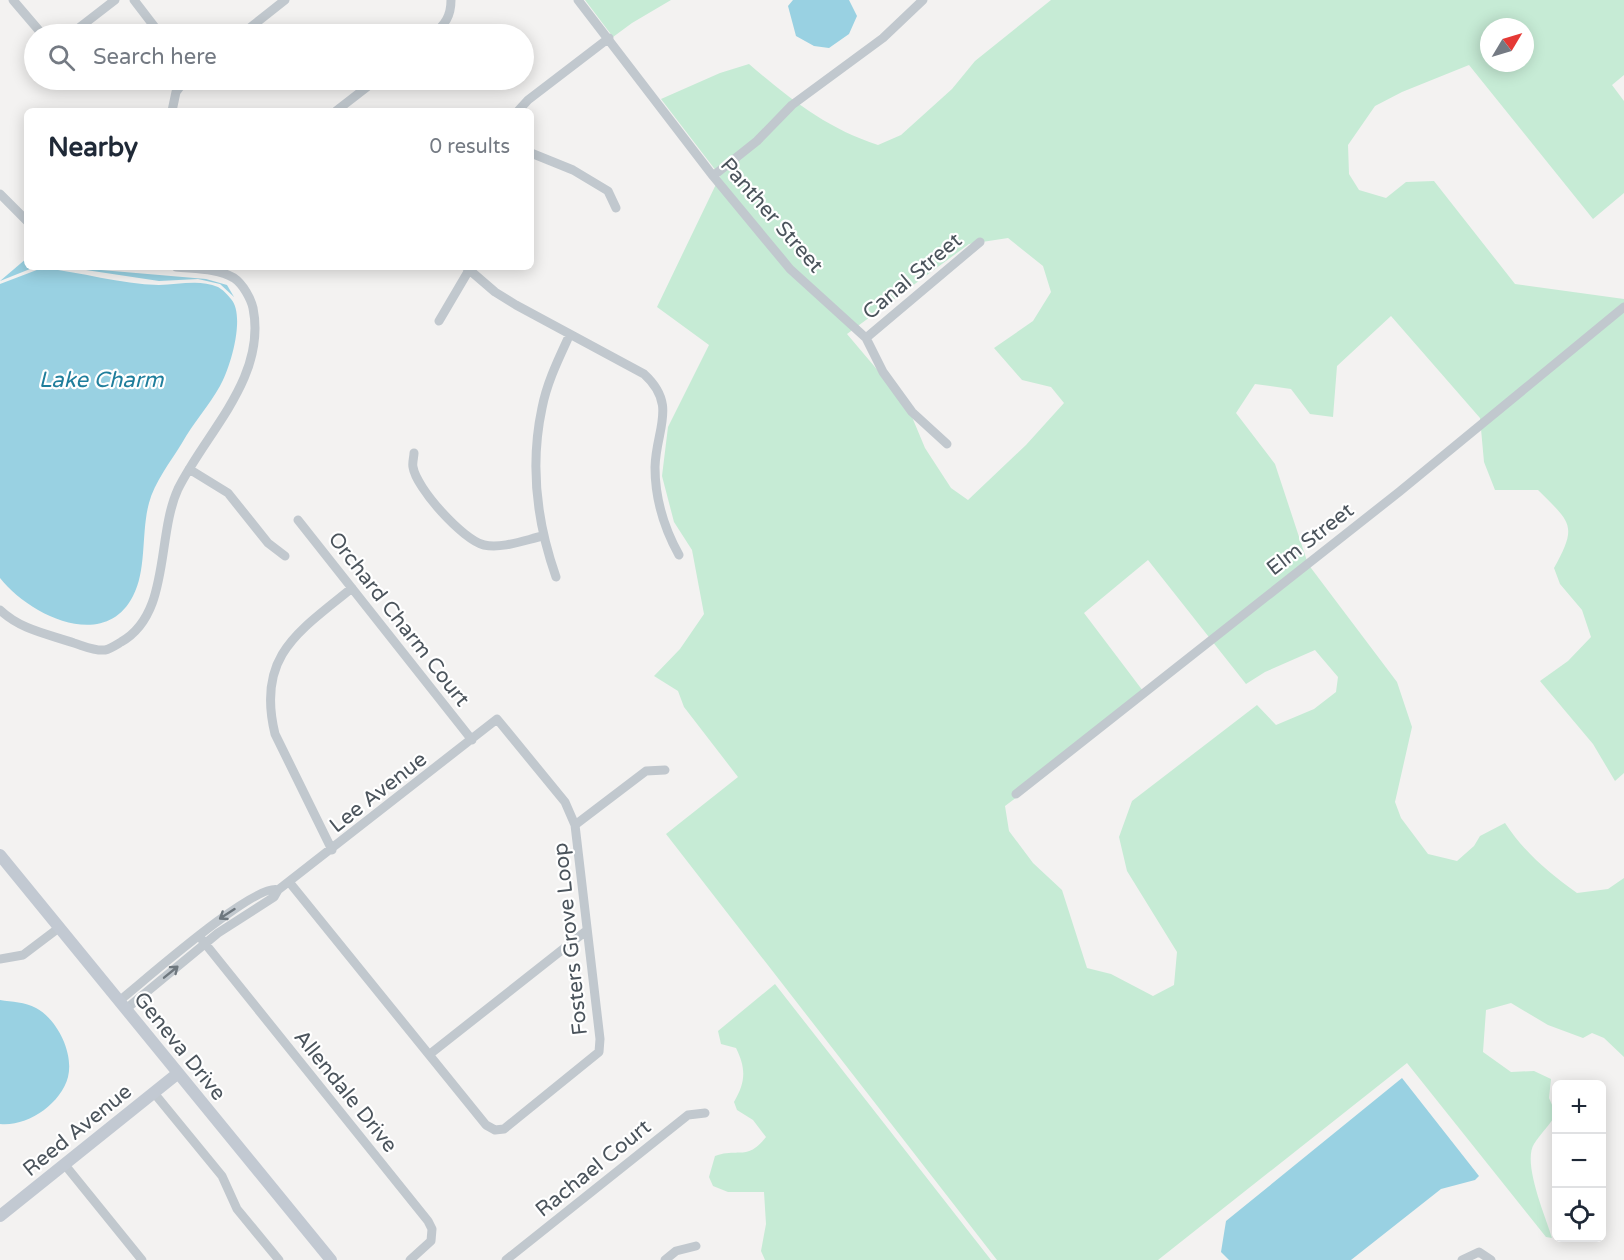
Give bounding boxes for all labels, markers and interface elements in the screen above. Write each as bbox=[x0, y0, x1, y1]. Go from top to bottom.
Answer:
north arrow bbox=[1480, 18, 1534, 72]
search box bbox=[24, 24, 534, 90]
icon: search bbox=[45, 41, 78, 74]
text: Search here bbox=[93, 44, 217, 70]
text: Nearby bbox=[48, 132, 138, 163]
text: 0 results bbox=[430, 135, 510, 159]
street label: Panther Street bbox=[715, 153, 828, 278]
street label: Canal Street bbox=[858, 228, 967, 325]
water label: Lake Charm bbox=[39, 367, 164, 393]
street label: Elm Street bbox=[1262, 498, 1359, 581]
street label: Orchard Charm Court bbox=[323, 527, 475, 712]
street label: Lee Avenue bbox=[325, 747, 432, 838]
street label: Fosters Grove Loop bbox=[548, 841, 593, 1036]
one-way arrow bbox=[220, 908, 236, 920]
one-way arrow bbox=[163, 965, 178, 979]
street label: Geneva Drive bbox=[128, 987, 231, 1106]
street label: Allendale Drive bbox=[289, 1025, 403, 1158]
street label: Reed Avenue bbox=[18, 1079, 137, 1182]
map controls bbox=[1552, 1080, 1606, 1242]
button: + bbox=[1552, 1080, 1606, 1134]
street label: Rachael Court bbox=[531, 1114, 656, 1222]
button: − bbox=[1552, 1134, 1606, 1188]
button: locate bbox=[1552, 1188, 1606, 1242]

